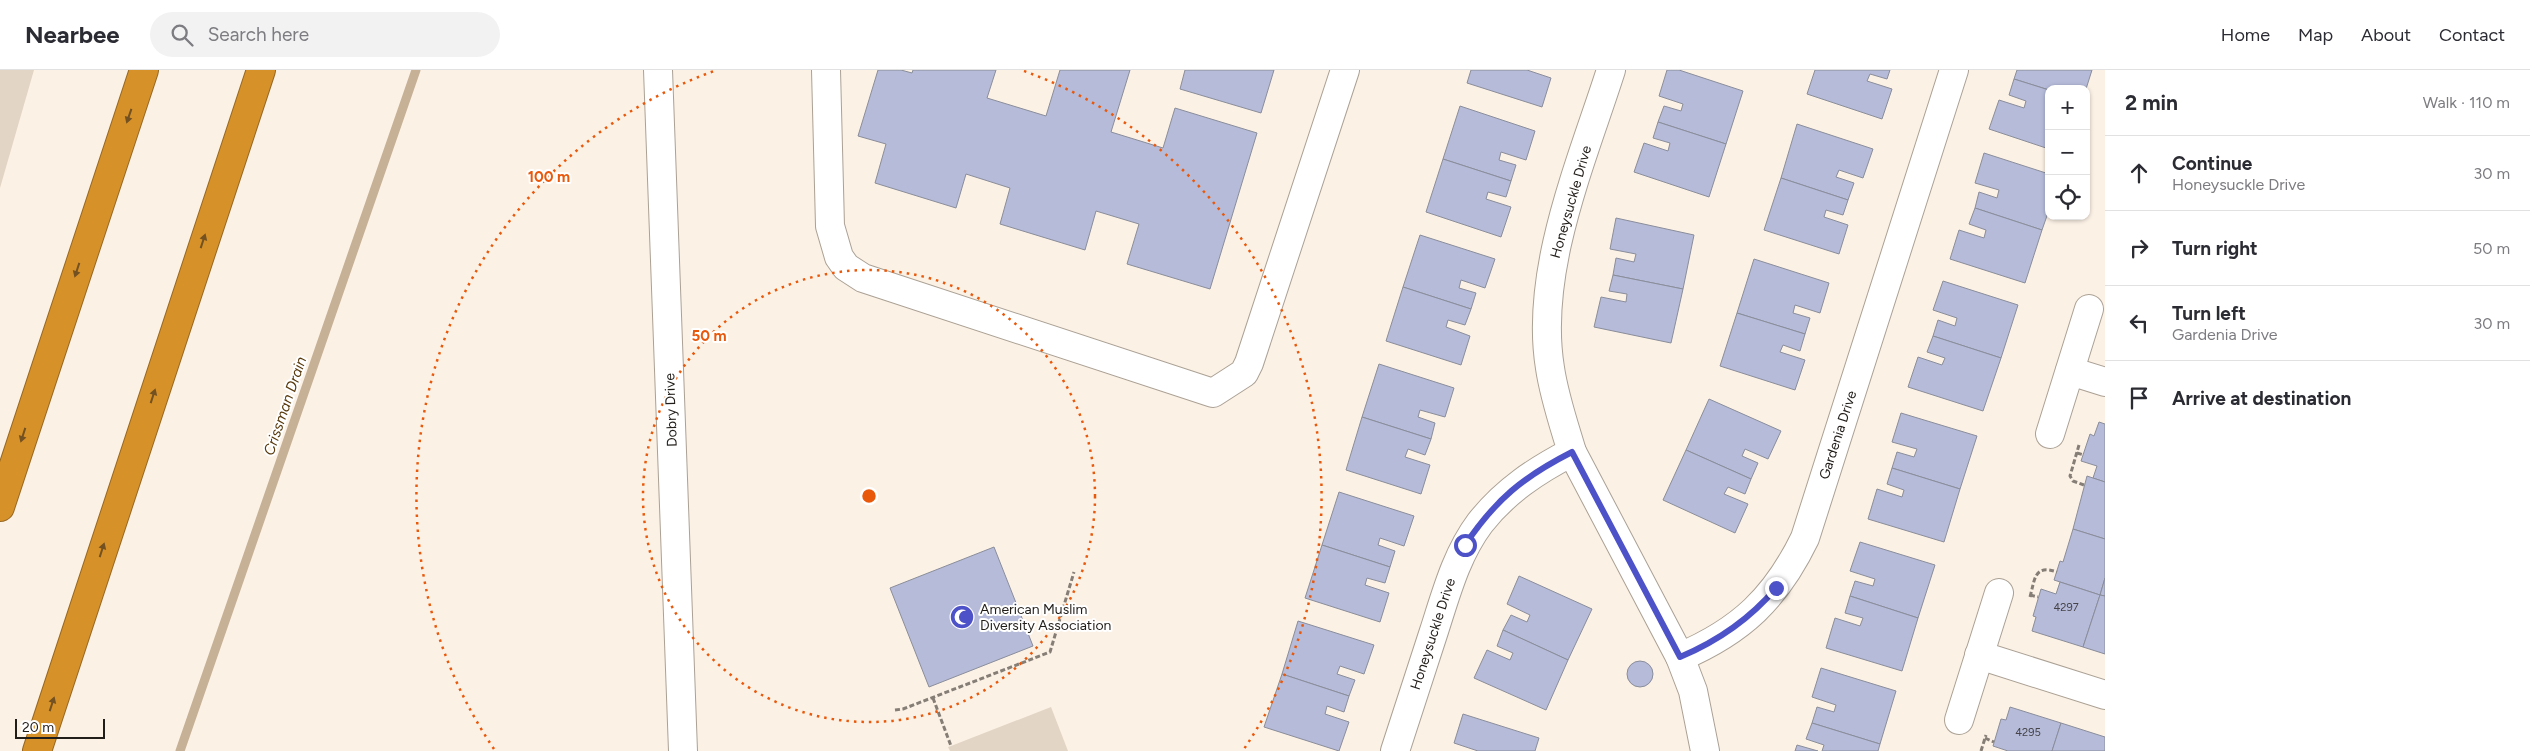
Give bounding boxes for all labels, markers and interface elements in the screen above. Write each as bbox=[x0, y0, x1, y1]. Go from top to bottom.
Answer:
search box bbox=[150, 12, 500, 57]
text: Nearbee bbox=[25, 20, 120, 49]
icon: search bbox=[168, 21, 196, 49]
text: Search here bbox=[208, 23, 309, 46]
text: Home bbox=[2221, 24, 2270, 46]
text: Map bbox=[2298, 24, 2333, 46]
text: About bbox=[2361, 24, 2411, 46]
text: Contact bbox=[2439, 24, 2505, 46]
map controls bbox=[2045, 85, 2090, 220]
button: + bbox=[2045, 85, 2090, 130]
text: 2 min bbox=[2125, 90, 2178, 115]
text: Walk · 110 m bbox=[2423, 93, 2510, 112]
one-way arrow bbox=[124, 109, 132, 124]
button: − bbox=[2045, 130, 2090, 175]
street label: Honeysuckle Drive bbox=[1547, 143, 1595, 260]
text: Continue bbox=[2172, 152, 2252, 175]
icon: ahead bbox=[2125, 159, 2153, 187]
text: 30 m bbox=[2473, 164, 2510, 183]
text: 100 m bbox=[528, 168, 570, 186]
button: locate bbox=[2045, 175, 2090, 220]
text: Honeysuckle Drive bbox=[2172, 175, 2305, 194]
one-way arrow bbox=[200, 233, 208, 248]
icon: right bbox=[2125, 234, 2153, 262]
text: Turn right bbox=[2172, 237, 2258, 260]
text: 50 m bbox=[2473, 239, 2510, 258]
one-way arrow bbox=[73, 263, 80, 278]
text: Turn left bbox=[2172, 302, 2246, 325]
icon: left bbox=[2125, 309, 2153, 337]
text: 30 m bbox=[2473, 314, 2510, 333]
text: Gardenia Drive bbox=[2172, 325, 2278, 344]
text: 50 m bbox=[691, 327, 727, 345]
water label: Crissman Drain bbox=[260, 354, 310, 458]
street label: Dobry Drive bbox=[661, 372, 681, 447]
icon: arrive bbox=[2125, 384, 2153, 412]
text: Arrive at destination bbox=[2172, 387, 2351, 410]
one-way arrow bbox=[149, 388, 157, 403]
street label: Gardenia Drive bbox=[1816, 388, 1860, 482]
one-way arrow bbox=[19, 428, 26, 443]
centre of rings bbox=[860, 487, 878, 505]
route start bbox=[1454, 534, 1477, 557]
one-way arrow bbox=[99, 542, 107, 557]
street label: Honeysuckle Drive bbox=[1407, 576, 1459, 692]
route end bbox=[1765, 577, 1788, 600]
place label: American Muslim Diversity Association bbox=[980, 601, 1112, 634]
house number: 4297 bbox=[2053, 601, 2079, 614]
mosque icon: American Muslim Diversity Association bbox=[949, 604, 975, 630]
one-way arrow bbox=[49, 697, 56, 712]
scale bar bbox=[15, 716, 105, 739]
text: 20 m bbox=[22, 719, 54, 736]
house number: 4295 bbox=[2015, 726, 2041, 739]

